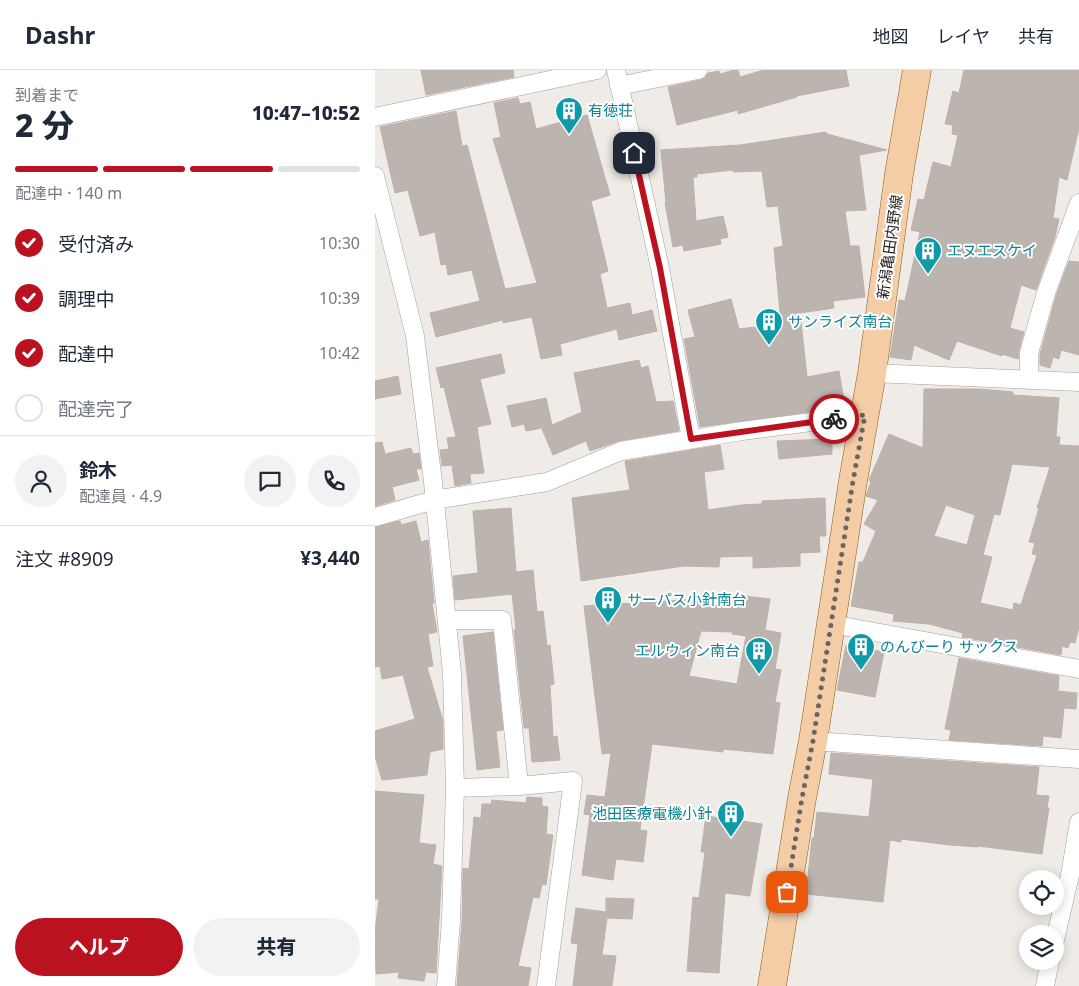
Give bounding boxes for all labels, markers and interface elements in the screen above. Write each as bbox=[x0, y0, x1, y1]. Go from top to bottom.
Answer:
text: Dashr bbox=[25, 18, 95, 51]
text: 地図 bbox=[873, 24, 909, 48]
text: レイヤ bbox=[937, 24, 990, 48]
text: 共有 bbox=[1018, 24, 1054, 48]
text: 到着まで bbox=[15, 84, 79, 106]
building icon: 有徳荘 bbox=[554, 96, 584, 135]
text: 10:47–10:52 bbox=[252, 100, 360, 126]
place label: 有徳荘 bbox=[588, 100, 633, 120]
text: 2 分 bbox=[15, 103, 74, 146]
pin bbox=[613, 132, 655, 174]
icon: home bbox=[620, 139, 648, 167]
text: 配達中 · 140 m bbox=[15, 182, 122, 204]
street label: 新潟亀田内野線 bbox=[872, 193, 906, 300]
icon: check bbox=[15, 229, 43, 257]
text: 受付済み bbox=[58, 231, 134, 257]
text: 10:30 bbox=[319, 232, 360, 254]
building icon: エヌエスケイ bbox=[913, 236, 943, 275]
place label: エヌエスケイ bbox=[947, 240, 1037, 260]
icon: check bbox=[15, 284, 43, 312]
text: 調理中 bbox=[58, 286, 115, 312]
text: 10:39 bbox=[319, 287, 360, 309]
building icon: サンライズ南台 bbox=[754, 307, 784, 346]
place label: サンライズ南台 bbox=[788, 311, 893, 331]
icon: check bbox=[15, 339, 43, 367]
text: 配達中 bbox=[58, 341, 115, 367]
text: 10:42 bbox=[319, 342, 360, 364]
courier bbox=[809, 394, 859, 444]
text: 配達完了 bbox=[58, 396, 134, 422]
icon: bike bbox=[820, 405, 848, 433]
button: person bbox=[15, 455, 67, 507]
button: chat bbox=[244, 455, 296, 507]
button: phone bbox=[308, 455, 360, 507]
text: 鈴木 bbox=[79, 457, 117, 483]
text: 配達員 · 4.9 bbox=[79, 485, 162, 507]
text: ¥3,440 bbox=[300, 545, 360, 571]
text: 注文 #8909 bbox=[15, 546, 114, 572]
building icon: サーパス小針南台 bbox=[593, 585, 623, 624]
place label: サーパス小針南台 bbox=[627, 589, 747, 609]
building icon: のんびーり サックス bbox=[846, 632, 876, 671]
building icon: エルウィン南台 bbox=[744, 636, 774, 675]
place label: のんびーり サックス bbox=[880, 636, 1018, 656]
place label: エルウィン南台 bbox=[635, 640, 740, 660]
building icon: 池田医療電機小針 bbox=[716, 799, 746, 838]
place label: 池田医療電機小針 bbox=[592, 803, 712, 823]
map controls bbox=[1019, 870, 1064, 970]
button: locate bbox=[1019, 870, 1064, 915]
pin bbox=[766, 871, 808, 913]
icon: bag bbox=[773, 878, 801, 906]
button: ヘルプ bbox=[15, 918, 183, 976]
button: 共有 bbox=[193, 918, 360, 976]
button: layers bbox=[1019, 925, 1064, 970]

